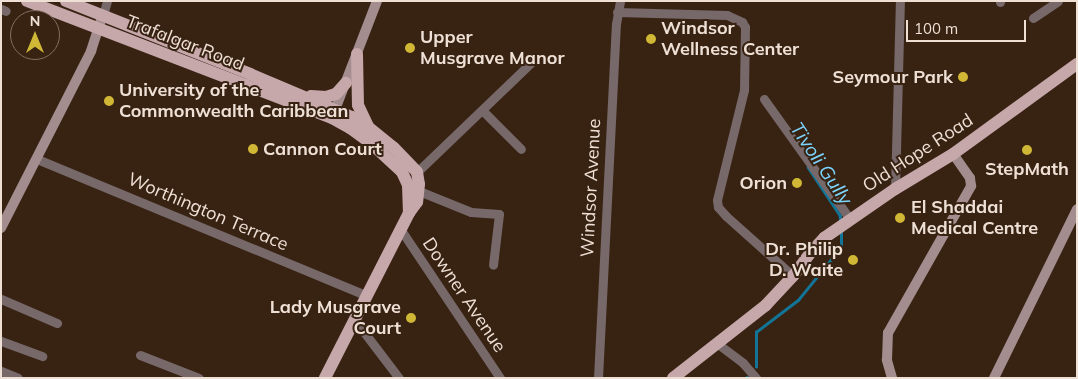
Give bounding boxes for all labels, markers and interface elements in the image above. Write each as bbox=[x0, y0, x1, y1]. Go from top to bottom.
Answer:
north arrow bbox=[10, 10, 60, 60]
scale bar bbox=[908, 10, 1028, 42]
street label: Trafalgar Road bbox=[123, 11, 247, 75]
text: N bbox=[30, 12, 40, 30]
place label: Windsor Wellness Center bbox=[661, 18, 799, 60]
text: 100 m bbox=[914, 19, 958, 38]
place label: Upper Musgrave Manor bbox=[420, 27, 564, 70]
marker: Windsor Wellness Center bbox=[645, 33, 657, 45]
marker: Upper Musgrave Manor bbox=[404, 42, 416, 54]
place label: Seymour Park bbox=[833, 66, 953, 88]
marker: Seymour Park bbox=[957, 71, 969, 83]
place label: University of the Commonwealth Caribbean bbox=[119, 80, 348, 122]
marker: University of the Commonwealth Caribbean bbox=[103, 95, 115, 107]
street label: Old Hope Road bbox=[859, 109, 977, 197]
street label: Windsor Avenue bbox=[577, 118, 605, 258]
water label: Tivoli Gully bbox=[785, 118, 857, 210]
place label: Cannon Court bbox=[263, 138, 382, 160]
marker: Cannon Court bbox=[247, 143, 259, 155]
marker: StepMath bbox=[1021, 144, 1033, 156]
place label: StepMath bbox=[985, 158, 1069, 180]
street label: Worthington Terrace bbox=[125, 168, 291, 256]
place label: Orion bbox=[740, 172, 787, 194]
marker: Orion bbox=[791, 177, 803, 189]
place label: El Shaddai Medical Centre bbox=[911, 197, 1038, 240]
marker: El Shaddai Medical Centre bbox=[893, 211, 907, 225]
street label: Downer Avenue bbox=[418, 234, 510, 356]
place label: Dr. Philip D. Waite bbox=[765, 239, 843, 282]
marker: Dr. Philip D. Waite bbox=[847, 254, 859, 266]
place label: Lady Musgrave Court bbox=[270, 297, 401, 340]
marker: Lady Musgrave Court bbox=[405, 312, 417, 324]

